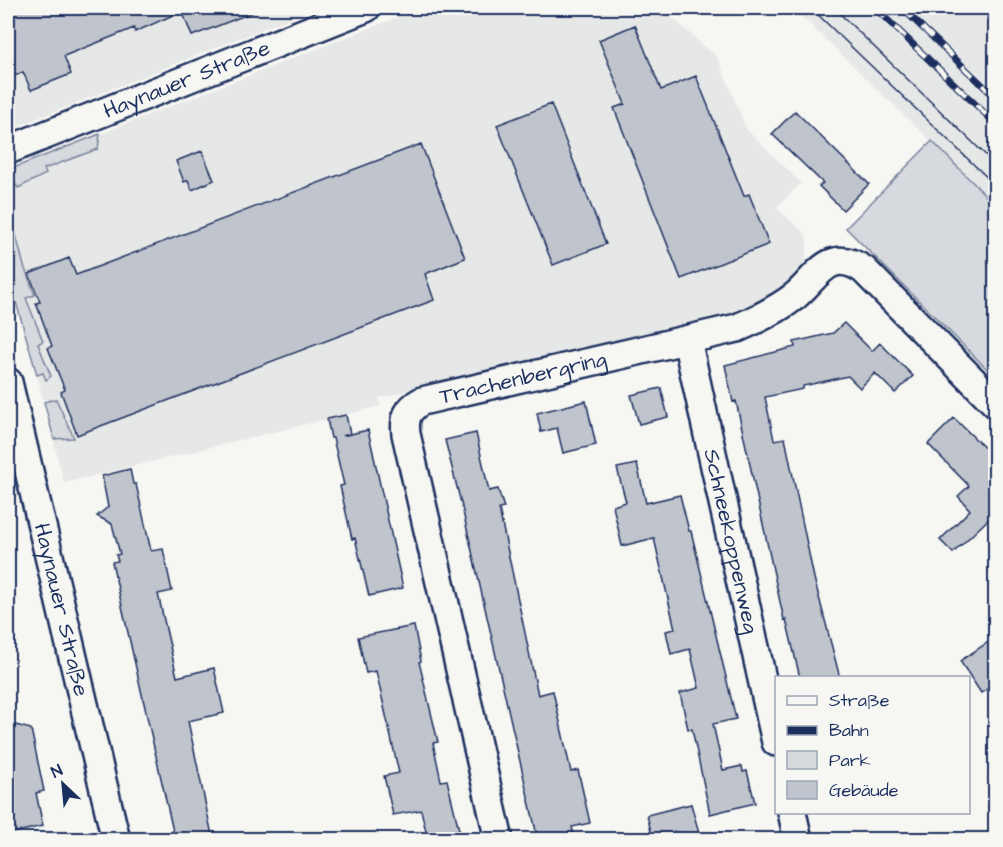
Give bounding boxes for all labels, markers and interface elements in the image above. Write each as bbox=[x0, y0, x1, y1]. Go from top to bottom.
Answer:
street label: Haynauer Straße bbox=[99, 32, 274, 126]
street label: Trachenbergring bbox=[436, 343, 610, 412]
street label: Schneekoppenweg bbox=[696, 446, 767, 637]
street label: Haynauer Straße bbox=[26, 520, 97, 699]
legend bbox=[775, 676, 970, 814]
text: Straße bbox=[829, 688, 890, 713]
text: Bahn bbox=[829, 718, 869, 743]
text: Park bbox=[829, 748, 871, 773]
north arrow bbox=[33, 754, 93, 814]
text: N bbox=[48, 759, 66, 784]
text: Gebäude bbox=[829, 778, 899, 803]

